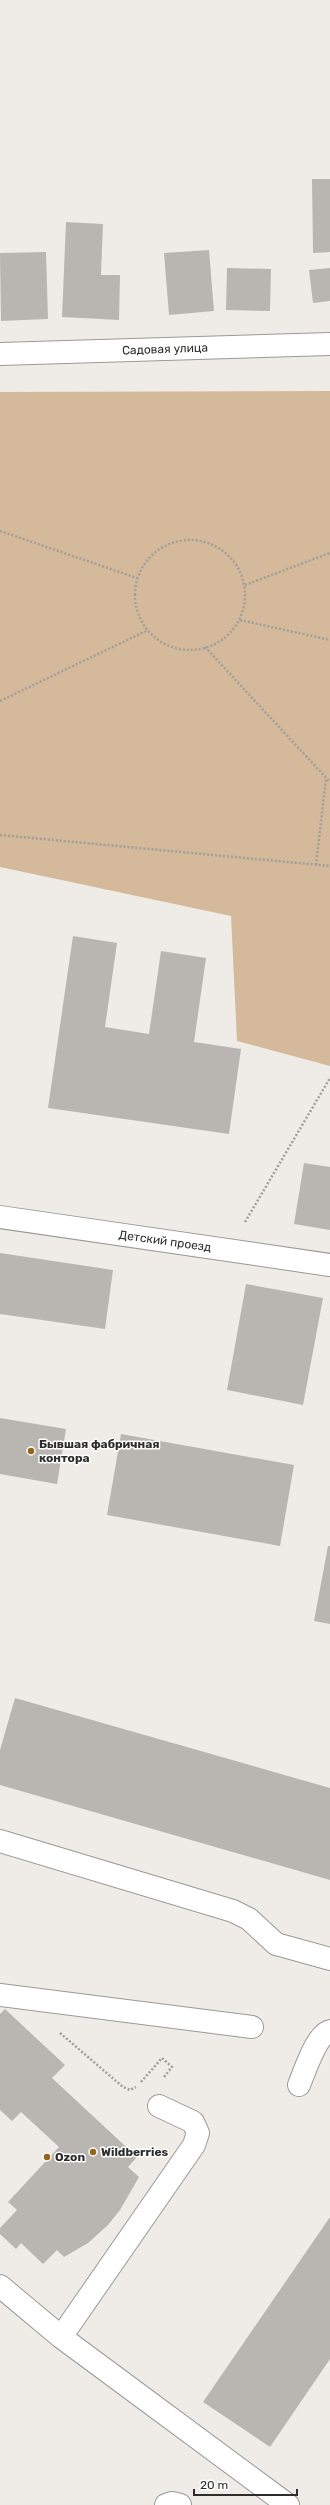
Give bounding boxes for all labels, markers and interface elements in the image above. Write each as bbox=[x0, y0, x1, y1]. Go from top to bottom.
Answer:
street label: Садовая улица bbox=[122, 341, 208, 357]
street label: Детский проезд bbox=[118, 1228, 212, 1254]
place label: Бывшая фабричная контора bbox=[39, 1437, 159, 1465]
marker: Бывшая фабричная контора bbox=[26, 1446, 36, 1456]
place label: Wildberries bbox=[101, 2145, 169, 2159]
marker: Wildberries bbox=[88, 2147, 98, 2157]
place label: Ozon bbox=[55, 2150, 85, 2164]
marker: Ozon bbox=[42, 2152, 52, 2162]
scale bar bbox=[194, 2471, 297, 2497]
text: 20 m bbox=[200, 2478, 228, 2492]

